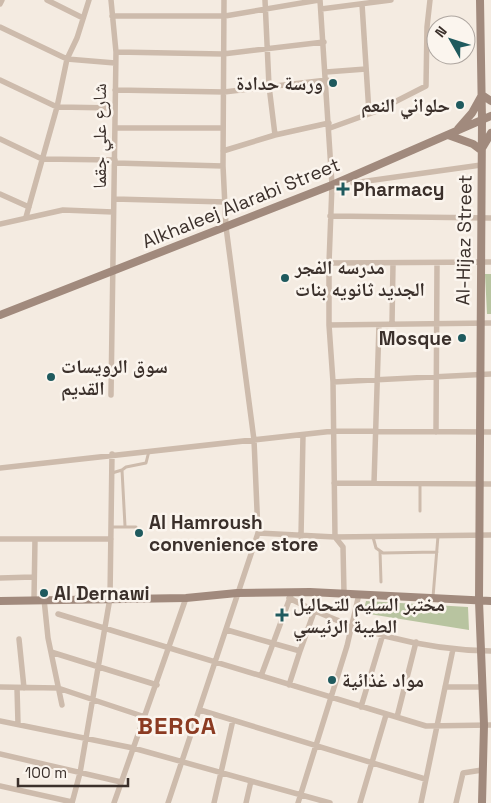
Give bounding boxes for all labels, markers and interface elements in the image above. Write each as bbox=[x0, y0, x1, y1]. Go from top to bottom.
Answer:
north arrow bbox=[426, 15, 476, 65]
text: N bbox=[431, 23, 451, 41]
place label: ورسة حدادة bbox=[236, 71, 323, 96]
marker: ورسة حدادة bbox=[327, 77, 339, 89]
street label: شارع علي جقما bbox=[87, 83, 114, 189]
place label: حلواني النعم bbox=[361, 93, 450, 120]
marker: حلواني النعم bbox=[454, 99, 466, 111]
street label: Alkhaleej Alarabi Street bbox=[138, 152, 344, 254]
street label: Al-Hijaz Street bbox=[450, 174, 478, 306]
place label: Pharmacy bbox=[353, 177, 445, 202]
marker: Pharmacy bbox=[337, 183, 349, 195]
place label: مدرسه الفجر الجديد ثانويه بنات bbox=[294, 255, 425, 302]
marker: مدرسه الفجر الجديد ثانويه بنات bbox=[279, 272, 291, 284]
place label: Mosque bbox=[379, 326, 452, 351]
marker: Mosque bbox=[456, 332, 468, 344]
place label: سوق الرويسات القديم bbox=[61, 354, 168, 401]
marker: سوق الرويسات القديم bbox=[45, 371, 57, 383]
place label: Al Hamroush convenience store bbox=[149, 510, 319, 557]
marker: Al Hamroush convenience store bbox=[133, 527, 145, 539]
place label: Al Dernawi bbox=[54, 581, 150, 606]
marker: Al Dernawi bbox=[38, 587, 50, 599]
place label: مختبر السليم للتحاليل الطيبة الرئيسي bbox=[293, 592, 445, 641]
marker: مختبر السليم للتحاليل الطيبة الرئيسي bbox=[275, 608, 289, 622]
place label: مواد غذائية bbox=[342, 668, 424, 693]
marker: مواد غذائية bbox=[326, 674, 338, 686]
district label: BERCA bbox=[137, 710, 217, 741]
scale bar bbox=[18, 756, 128, 788]
text: 100 m bbox=[25, 763, 67, 782]

